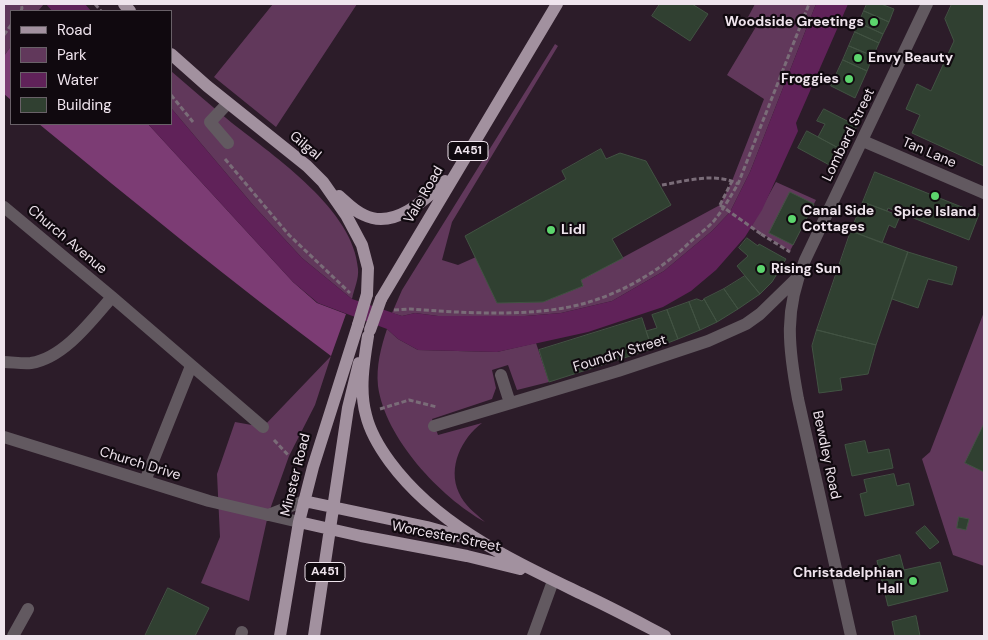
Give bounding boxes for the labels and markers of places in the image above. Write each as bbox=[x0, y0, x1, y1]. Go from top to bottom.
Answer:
place label: Woodside Greetings bbox=[724, 14, 864, 30]
marker: Woodside Greetings bbox=[868, 16, 880, 28]
place label: Envy Beauty bbox=[868, 50, 953, 66]
marker: Envy Beauty bbox=[852, 52, 864, 64]
place label: Froggies bbox=[781, 71, 839, 87]
marker: Froggies bbox=[843, 73, 855, 85]
marker: Spice Island bbox=[929, 190, 941, 202]
place label: Canal Side Cottages bbox=[802, 203, 874, 236]
place label: Spice Island bbox=[894, 204, 976, 220]
marker: Canal Side Cottages bbox=[786, 213, 798, 225]
place label: Lidl bbox=[561, 222, 586, 238]
marker: Lidl bbox=[545, 224, 557, 236]
place label: Rising Sun bbox=[771, 261, 841, 277]
marker: Rising Sun bbox=[755, 263, 767, 275]
place label: Christadelphian Hall bbox=[793, 565, 903, 598]
marker: Christadelphian Hall bbox=[907, 575, 919, 587]

